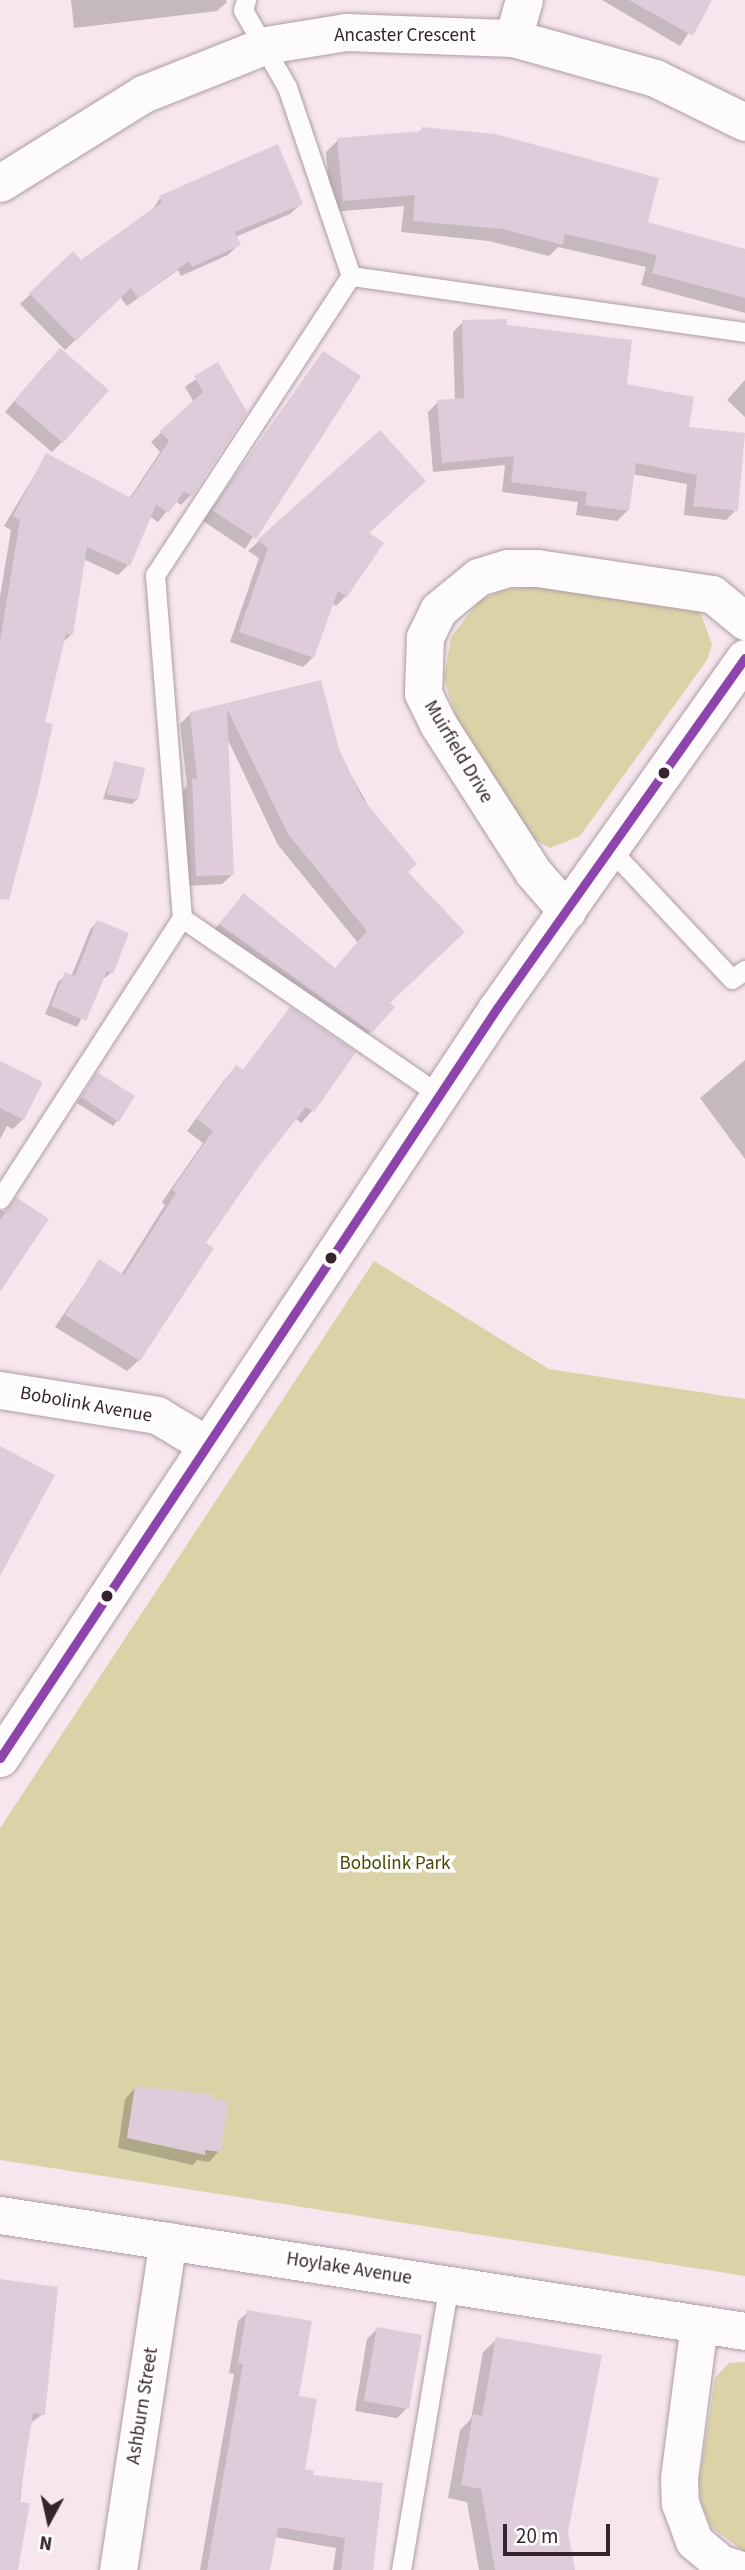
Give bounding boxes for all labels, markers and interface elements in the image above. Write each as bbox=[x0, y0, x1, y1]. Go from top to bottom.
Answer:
street label: Ancaster Crescent bbox=[334, 25, 476, 47]
street label: Muirfield Drive bbox=[419, 697, 497, 807]
unlabelled marker bbox=[657, 766, 671, 780]
unlabelled marker bbox=[324, 1251, 338, 1265]
street label: Bobolink Avenue bbox=[18, 1382, 154, 1428]
unlabelled marker bbox=[100, 1589, 114, 1603]
park label: Bobolink Park bbox=[340, 1853, 450, 1875]
street label: Hoylake Avenue bbox=[285, 2248, 413, 2290]
street label: Ashburn Street bbox=[122, 2346, 164, 2466]
north arrow bbox=[14, 2486, 84, 2556]
scale bar bbox=[507, 2510, 614, 2554]
text: 20 m bbox=[516, 2521, 558, 2551]
text: N bbox=[38, 2528, 54, 2557]

